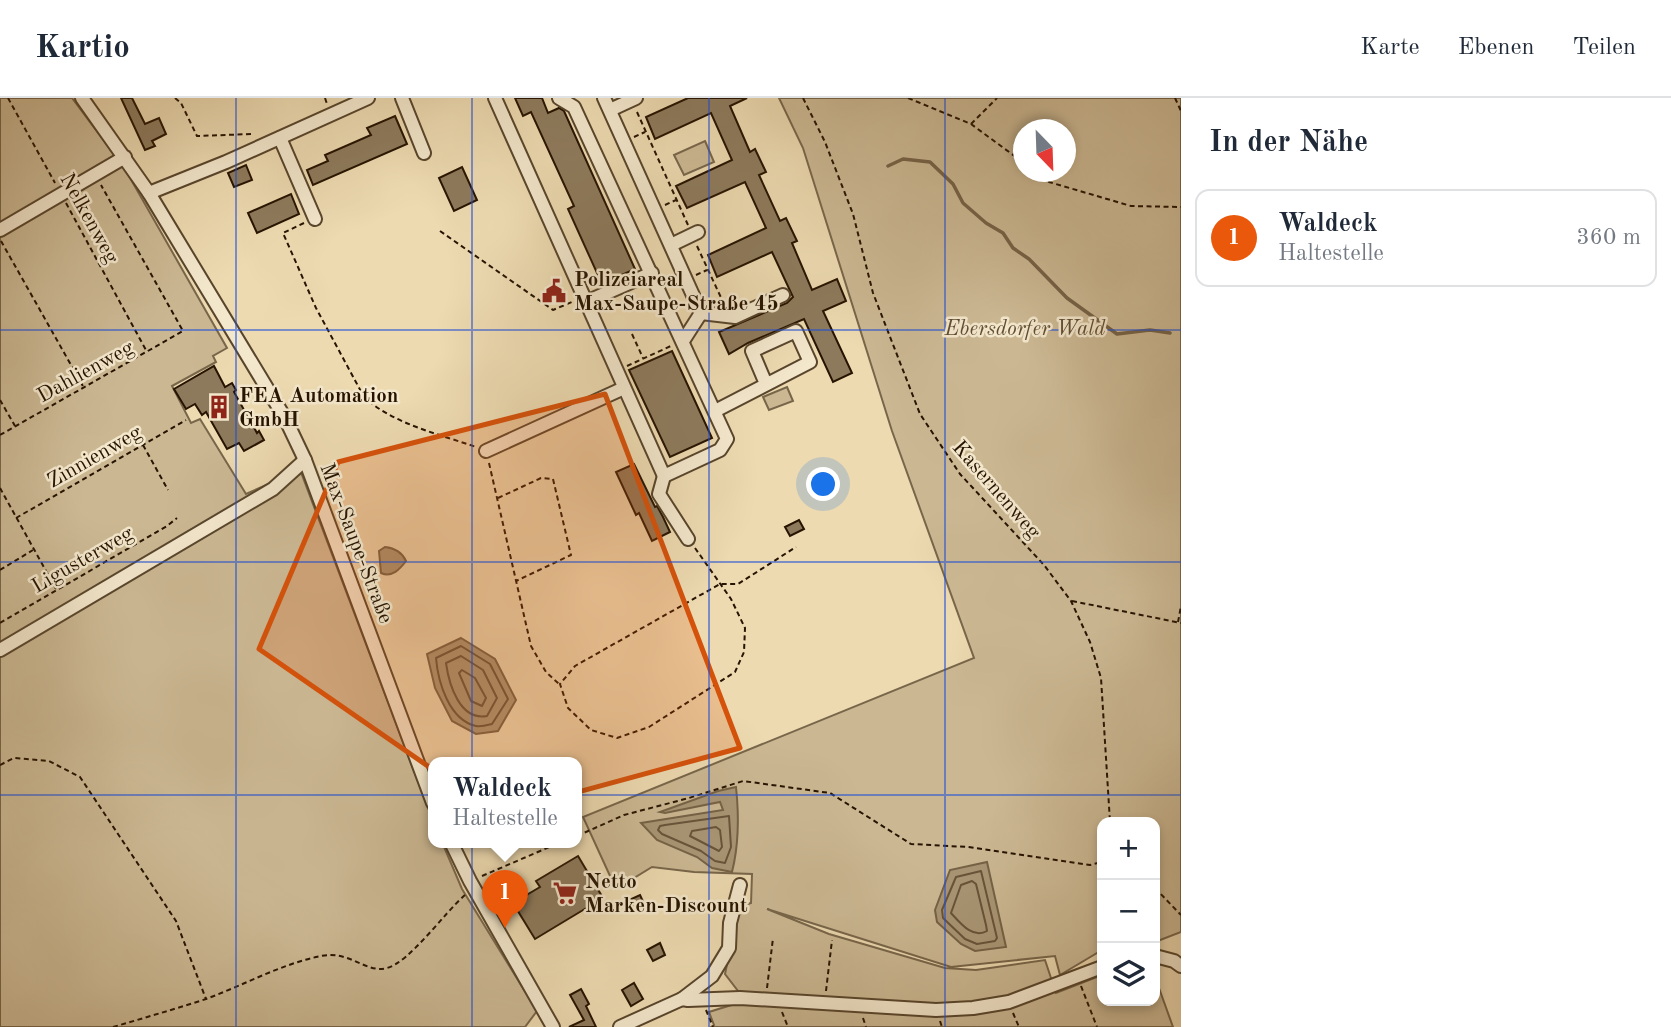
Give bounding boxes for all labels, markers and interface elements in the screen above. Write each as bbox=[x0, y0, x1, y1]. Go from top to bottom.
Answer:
text: Kartio bbox=[35, 32, 130, 65]
text: Karte bbox=[1360, 36, 1420, 60]
text: Ebenen bbox=[1458, 36, 1534, 60]
text: Teilen bbox=[1572, 36, 1636, 60]
north arrow bbox=[1013, 119, 1076, 182]
text: In der Nähe bbox=[1209, 128, 1368, 158]
street label: Nelkenweg bbox=[55, 170, 122, 268]
text: Waldeck bbox=[1278, 211, 1378, 237]
text: 1 bbox=[1227, 226, 1241, 249]
text: 360 m bbox=[1576, 226, 1641, 249]
text: Haltestelle bbox=[1278, 242, 1384, 265]
place label: Polizeiareal Max-Saupe-Straße 45 bbox=[574, 270, 779, 315]
public building icon: Polizeiareal Max-Saupe-Straße 45 bbox=[540, 277, 568, 305]
park label: Ebersdorfer Wald bbox=[944, 319, 1106, 340]
street label: Dahlienweg bbox=[34, 337, 138, 407]
place label: FEA Automation GmbH bbox=[239, 386, 398, 431]
building icon: FEA Automation GmbH bbox=[205, 393, 233, 421]
street label: Zinnienweg bbox=[44, 422, 146, 493]
street label: Kasernenweg bbox=[948, 437, 1044, 544]
street label: Max-Saupe-Straße bbox=[315, 461, 396, 626]
your location bbox=[806, 467, 840, 501]
street label: Ligusterweg bbox=[28, 523, 138, 598]
popup bbox=[428, 757, 582, 848]
text: Waldeck bbox=[452, 776, 552, 802]
text: Haltestelle bbox=[452, 807, 558, 830]
map controls bbox=[1097, 817, 1160, 1006]
button: + bbox=[1097, 817, 1160, 880]
pin: 1 bbox=[482, 870, 528, 928]
place label: Netto Marken-Discount bbox=[585, 872, 748, 917]
supermarket icon: Netto Marken-Discount bbox=[551, 879, 579, 907]
button: − bbox=[1097, 880, 1160, 943]
button: layers bbox=[1097, 943, 1160, 1006]

